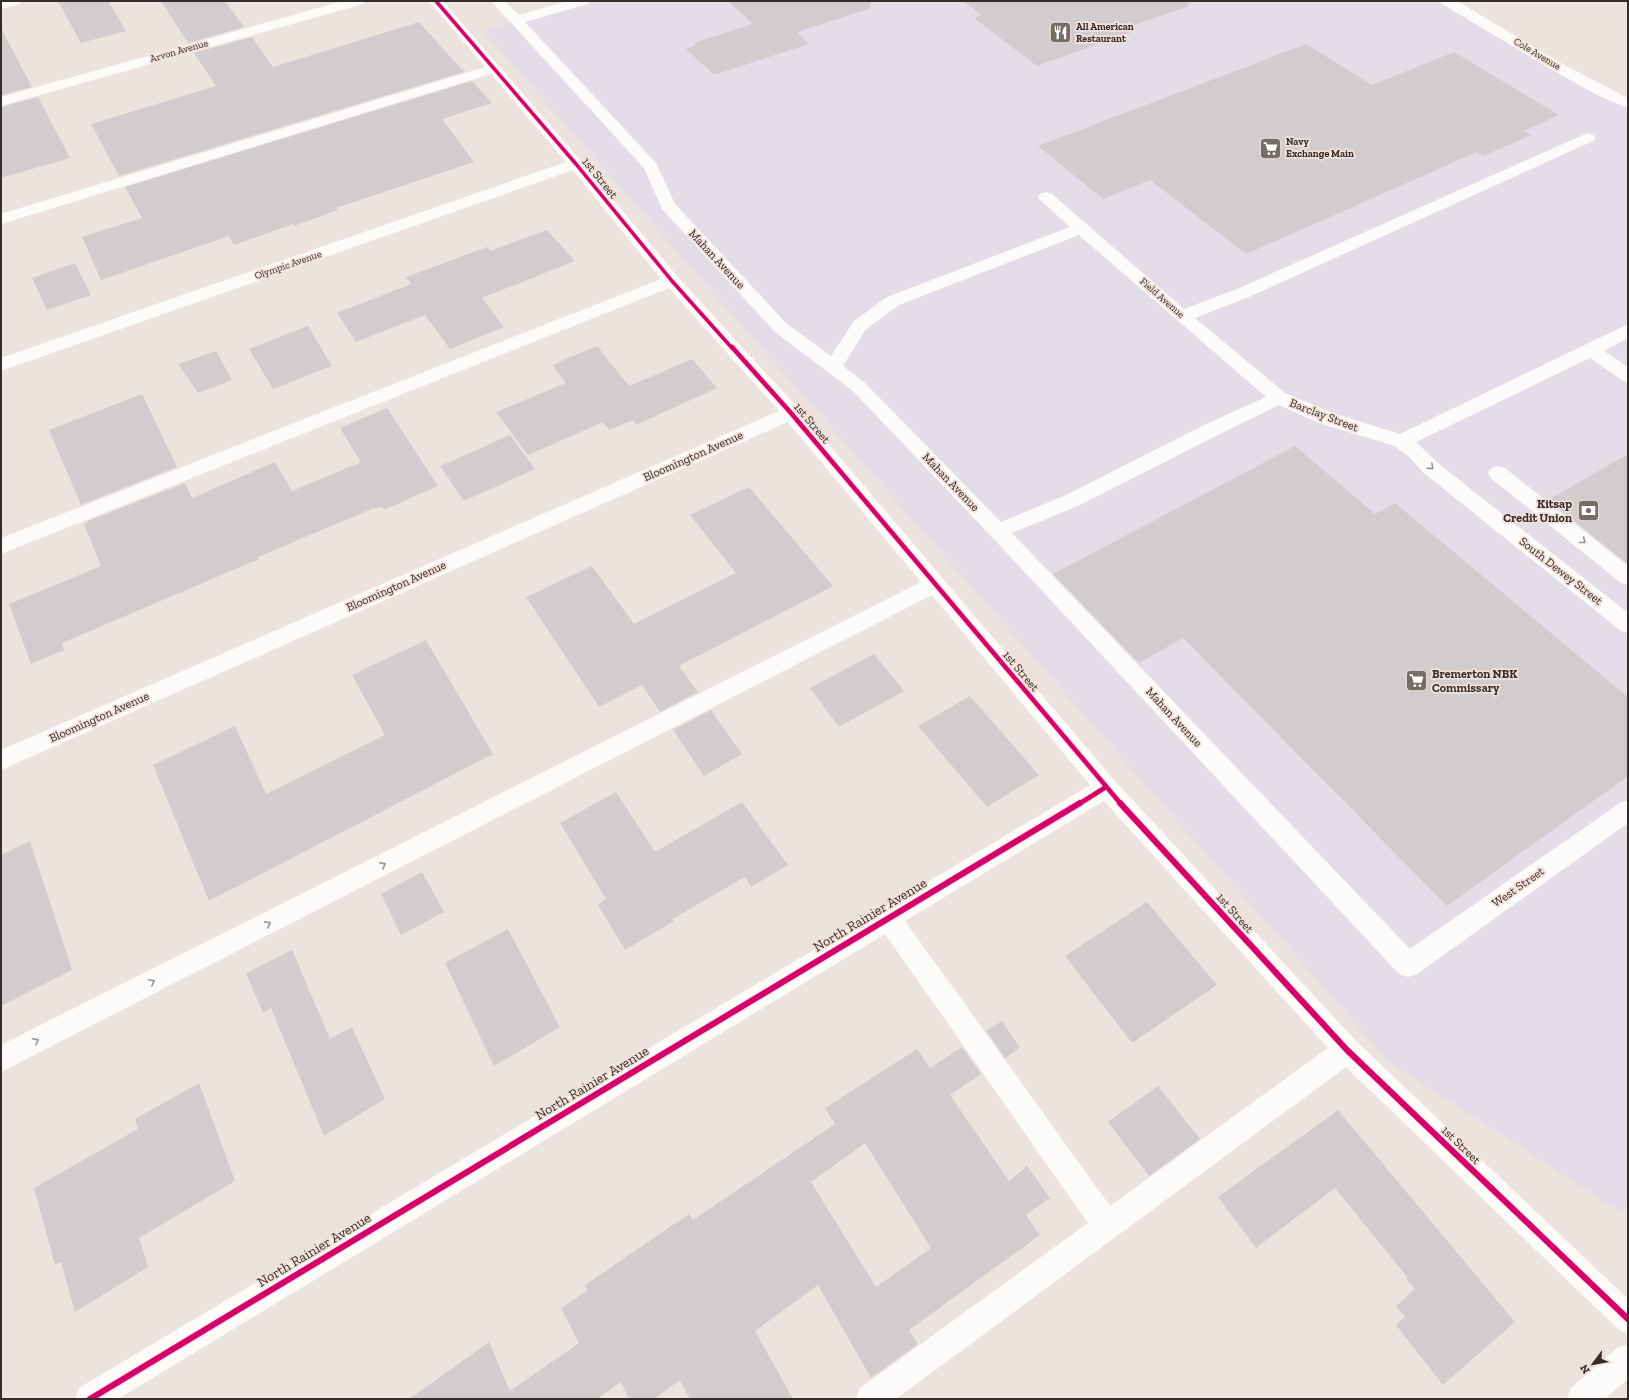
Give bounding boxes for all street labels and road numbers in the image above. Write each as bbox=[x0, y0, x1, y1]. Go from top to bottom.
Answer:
street label: Cole Avenue bbox=[1511, 35, 1563, 73]
street label: Arvon Avenue bbox=[148, 37, 210, 65]
street label: 1st Street bbox=[579, 155, 621, 202]
street label: Mahan Avenue bbox=[686, 226, 748, 292]
street label: Olympic Avenue bbox=[253, 248, 323, 282]
street label: Field Avenue bbox=[1137, 275, 1187, 321]
street label: Barclay Street bbox=[1288, 395, 1361, 435]
street label: 1st Street bbox=[791, 400, 833, 447]
street label: Bloomington Avenue bbox=[641, 428, 745, 484]
street label: Mahan Avenue bbox=[920, 450, 983, 514]
street label: South Dewey Street bbox=[1517, 534, 1606, 608]
street label: Bloomington Avenue bbox=[344, 558, 448, 614]
street label: 1st Street bbox=[1000, 648, 1042, 695]
street label: Mahan Avenue bbox=[1143, 684, 1205, 750]
street label: Bloomington Avenue bbox=[47, 689, 151, 745]
street label: West Street bbox=[1489, 864, 1547, 910]
street label: North Rainier Avenue bbox=[810, 874, 930, 956]
street label: 1st Street bbox=[1214, 890, 1257, 936]
street label: North Rainier Avenue bbox=[532, 1042, 652, 1124]
street label: 1st Street bbox=[1439, 1123, 1484, 1167]
street label: North Rainier Avenue bbox=[254, 1209, 374, 1291]

